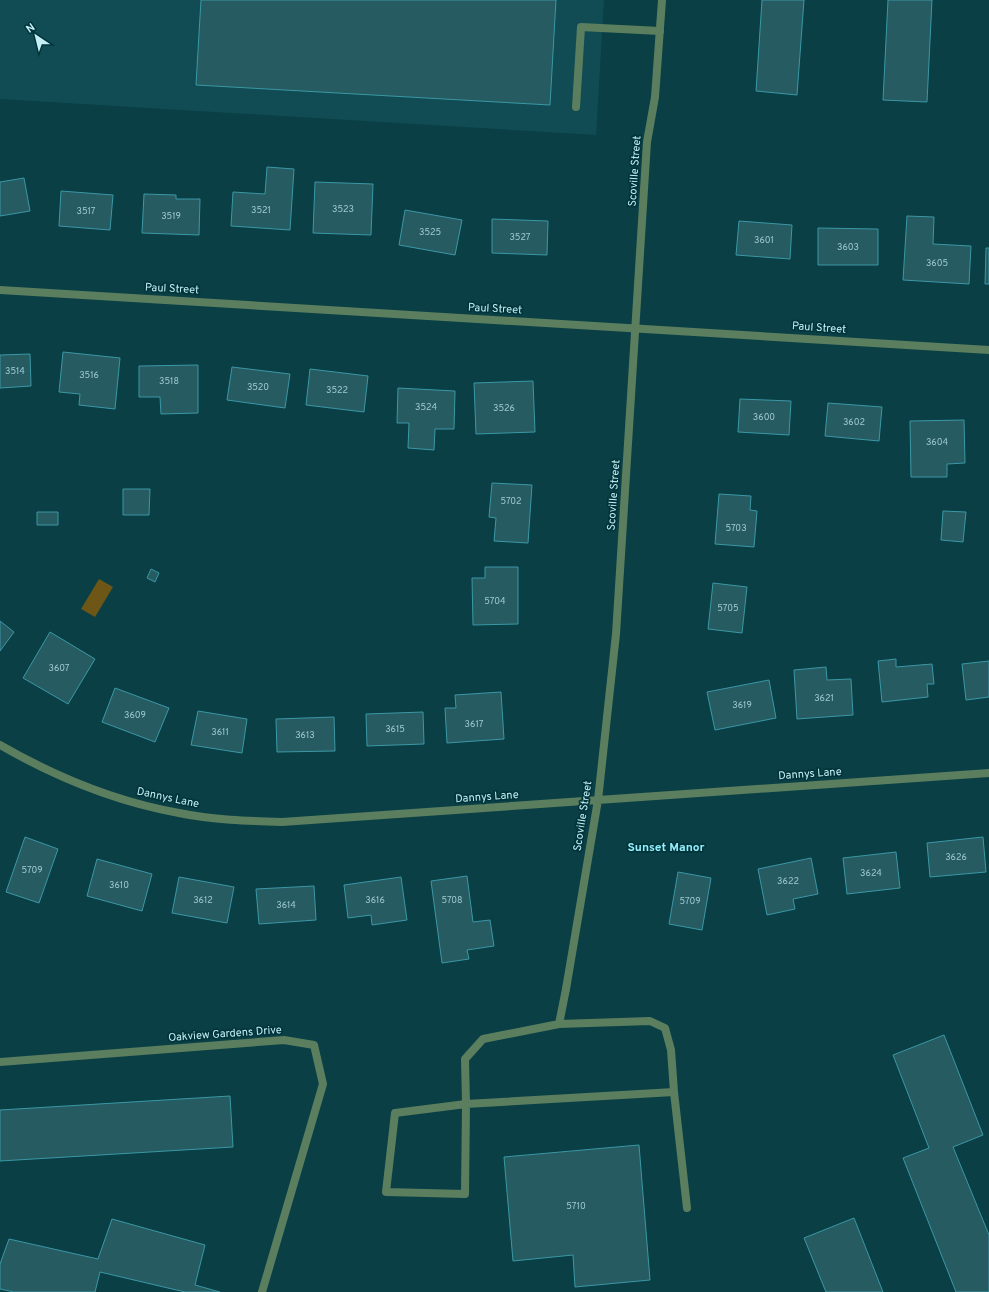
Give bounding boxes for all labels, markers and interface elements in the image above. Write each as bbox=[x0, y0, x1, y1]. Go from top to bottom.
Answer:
north arrow bbox=[16, 16, 56, 56]
text: N bbox=[24, 21, 38, 37]
street label: Scoville Street bbox=[626, 135, 644, 207]
house number: 3523 bbox=[332, 204, 354, 215]
house number: 3521 bbox=[251, 205, 271, 216]
house number: 3517 bbox=[76, 206, 96, 217]
house number: 3519 bbox=[161, 211, 181, 222]
house number: 3525 bbox=[419, 227, 441, 238]
house number: 3527 bbox=[509, 232, 531, 243]
house number: 3601 bbox=[754, 235, 774, 246]
house number: 3603 bbox=[837, 242, 859, 253]
house number: 3605 bbox=[926, 258, 948, 269]
street label: Paul Street bbox=[144, 281, 200, 297]
street label: Paul Street bbox=[467, 301, 523, 317]
street label: Paul Street bbox=[791, 319, 847, 337]
house number: 3514 bbox=[5, 366, 25, 377]
house number: 3516 bbox=[79, 370, 99, 381]
house number: 3518 bbox=[159, 376, 179, 387]
house number: 3520 bbox=[247, 382, 269, 393]
house number: 3522 bbox=[326, 385, 348, 396]
house number: 3524 bbox=[415, 402, 437, 413]
house number: 3526 bbox=[493, 403, 515, 414]
house number: 3600 bbox=[753, 412, 775, 423]
house number: 3602 bbox=[843, 417, 865, 428]
house number: 3604 bbox=[926, 437, 948, 448]
street label: Scoville Street bbox=[605, 459, 623, 531]
house number: 5702 bbox=[500, 496, 522, 507]
house number: 5703 bbox=[725, 523, 747, 534]
house number: 5704 bbox=[484, 596, 506, 607]
house number: 5705 bbox=[717, 603, 739, 614]
house number: 3607 bbox=[49, 663, 70, 674]
house number: 3621 bbox=[814, 693, 834, 704]
house number: 3619 bbox=[732, 700, 752, 711]
house number: 3609 bbox=[124, 710, 146, 721]
house number: 3617 bbox=[465, 719, 484, 730]
house number: 3615 bbox=[385, 724, 405, 735]
house number: 3611 bbox=[211, 727, 229, 738]
house number: 3613 bbox=[295, 730, 315, 741]
street label: Dannys Lane bbox=[778, 765, 842, 783]
street label: Scoville Street bbox=[571, 780, 595, 852]
street label: Dannys Lane bbox=[136, 785, 201, 811]
street label: Dannys Lane bbox=[455, 788, 519, 806]
district label: Sunset Manor bbox=[627, 840, 705, 856]
house number: 3626 bbox=[945, 852, 967, 863]
house number: 5709 bbox=[21, 865, 43, 876]
house number: 3624 bbox=[860, 868, 882, 879]
house number: 3622 bbox=[777, 876, 799, 887]
house number: 3610 bbox=[109, 880, 129, 891]
house number: 3612 bbox=[193, 895, 213, 906]
house number: 3616 bbox=[365, 895, 385, 906]
house number: 5708 bbox=[441, 895, 463, 906]
house number: 5709 bbox=[679, 896, 701, 907]
house number: 3614 bbox=[276, 900, 296, 911]
street label: Oakview Gardens Drive bbox=[168, 1023, 282, 1045]
house number: 5710 bbox=[566, 1201, 586, 1212]

